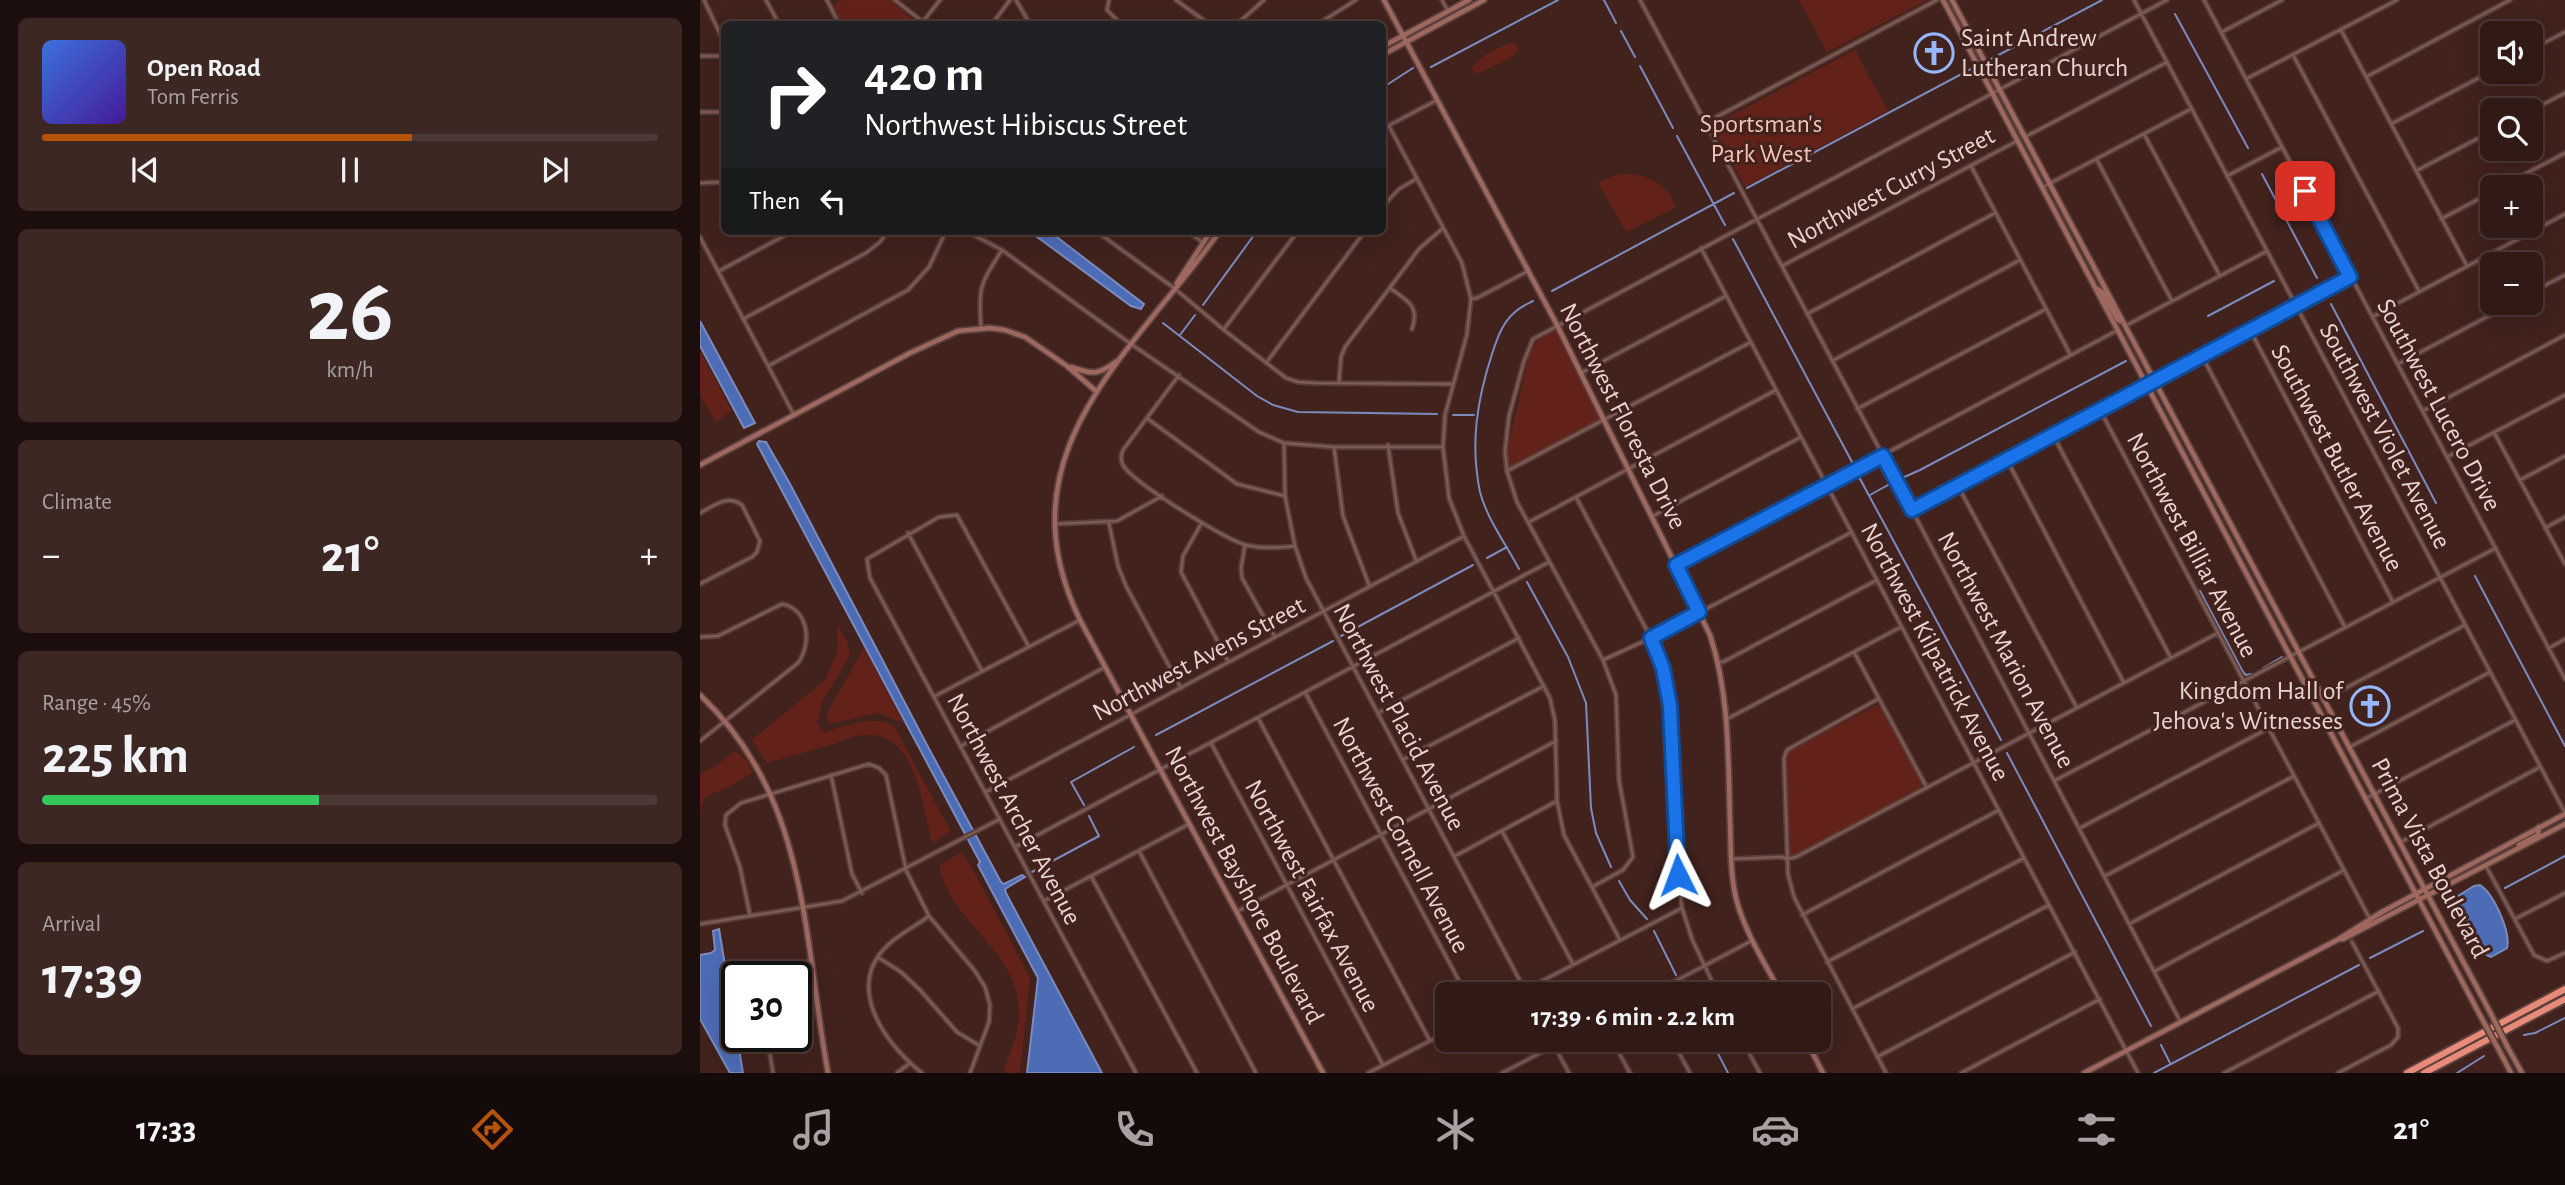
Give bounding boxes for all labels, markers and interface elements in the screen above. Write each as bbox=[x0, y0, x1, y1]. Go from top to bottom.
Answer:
map controls bbox=[2480, 21, 2543, 315]
button: sound bbox=[2480, 21, 2543, 84]
place label: Saint Andrew Lutheran Church bbox=[1961, 25, 2128, 81]
church icon: Saint Andrew Lutheran Church bbox=[1913, 32, 1955, 74]
icon: right bbox=[749, 49, 840, 140]
text: 420 m bbox=[864, 51, 984, 100]
text: Open Road bbox=[147, 55, 261, 81]
text: Tom Ferris bbox=[147, 86, 239, 109]
button: search bbox=[2480, 98, 2543, 161]
text: Northwest Hibiscus Street bbox=[864, 109, 1187, 141]
park label: Sportsman's Park West bbox=[1700, 111, 1822, 167]
street label: Northwest Curry Street bbox=[1783, 122, 1999, 254]
icon: previous bbox=[126, 151, 164, 189]
icon: pause bbox=[331, 151, 369, 189]
icon: next bbox=[536, 151, 574, 189]
pin bbox=[2275, 161, 2335, 221]
icon: arrive bbox=[2286, 172, 2324, 210]
button: + bbox=[2480, 175, 2543, 238]
icon: left bbox=[814, 182, 852, 220]
text: Then bbox=[749, 188, 800, 214]
button: − bbox=[2480, 252, 2543, 315]
text: 26 bbox=[307, 266, 393, 357]
street label: Southwest Lucero Drive bbox=[2372, 295, 2506, 515]
street label: Northwest Floresta Drive bbox=[1555, 299, 1691, 533]
street label: Southwest Violet Avenue bbox=[2315, 319, 2455, 553]
street label: Southwest Butler Avenue bbox=[2266, 340, 2408, 576]
text: km/h bbox=[326, 359, 374, 382]
street label: Northwest Billiar Avenue bbox=[2122, 428, 2262, 662]
text: Climate bbox=[42, 491, 112, 514]
street label: Northwest Kilpatrick Avenue bbox=[1856, 519, 2014, 785]
street label: Northwest Marion Avenue bbox=[1933, 528, 2079, 772]
text: 21° bbox=[321, 529, 379, 581]
text: − bbox=[42, 537, 60, 575]
text: + bbox=[640, 537, 658, 575]
street label: Northwest Avens Street bbox=[1088, 592, 1310, 726]
street label: Northwest Placid Avenue bbox=[1328, 599, 1470, 835]
place label: Kingdom Hall of Jehova's Witnesses bbox=[2153, 678, 2345, 734]
church icon: Kingdom Hall of Jehova's Witnesses bbox=[2349, 685, 2391, 727]
street label: Northwest Archer Avenue bbox=[942, 689, 1086, 929]
text: Range · 45% bbox=[42, 692, 151, 715]
street label: Northwest Cornell Avenue bbox=[1328, 713, 1474, 957]
text: 225 km bbox=[42, 730, 189, 782]
street label: Northwest Bayshore Boulevard bbox=[1160, 742, 1328, 1028]
street label: Prima Vista Boulevard bbox=[2366, 754, 2494, 962]
street label: Northwest Fairfax Avenue bbox=[1240, 776, 1384, 1016]
position arrow bbox=[1641, 838, 1715, 912]
text: Arrival bbox=[42, 913, 101, 936]
text: 17:39 bbox=[42, 951, 143, 1003]
speed limit sign: 30 bbox=[721, 961, 812, 1052]
text: 17:39 · 6 min · 2.2 km bbox=[1531, 1004, 1735, 1030]
icon: directions bbox=[468, 1105, 517, 1154]
icon: music bbox=[789, 1105, 838, 1154]
icon: phone bbox=[1110, 1105, 1159, 1154]
icon: climate bbox=[1431, 1105, 1480, 1154]
icon: car bbox=[1751, 1105, 1800, 1154]
icon: filters bbox=[2072, 1105, 2121, 1154]
text: 17:33 bbox=[136, 1113, 196, 1145]
text: 21° bbox=[2393, 1113, 2429, 1145]

